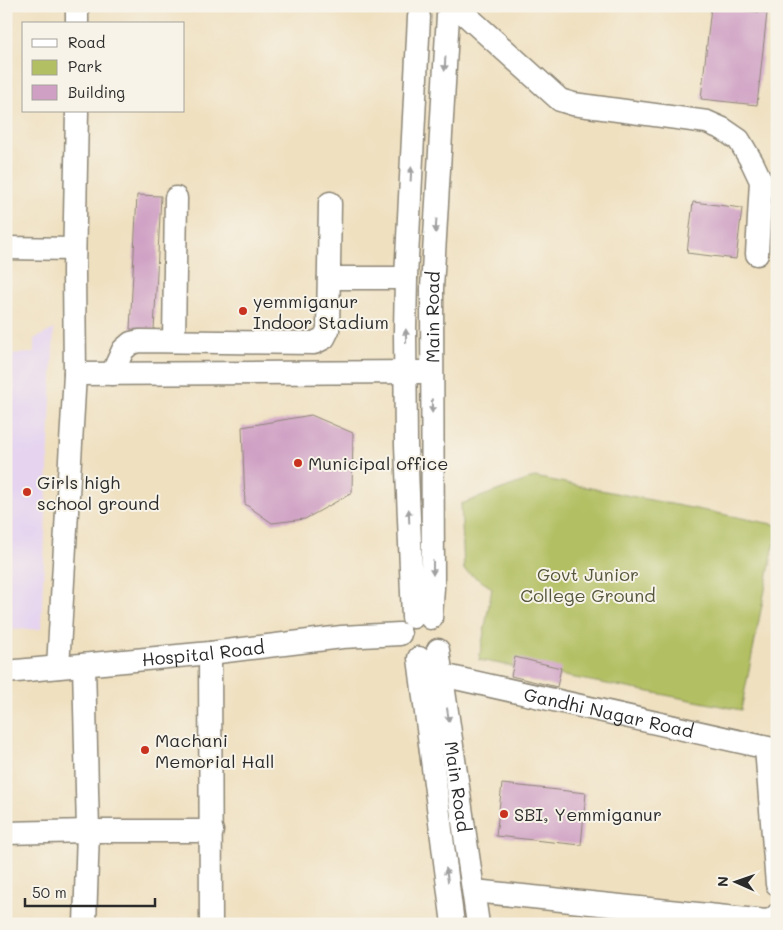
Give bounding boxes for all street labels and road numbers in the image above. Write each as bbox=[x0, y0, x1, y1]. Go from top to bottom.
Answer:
street label: Main Road bbox=[420, 271, 445, 363]
street label: Hospital Road bbox=[141, 635, 266, 671]
street label: Gandhi Nagar Road bbox=[522, 682, 696, 743]
street label: Main Road bbox=[439, 739, 476, 834]

